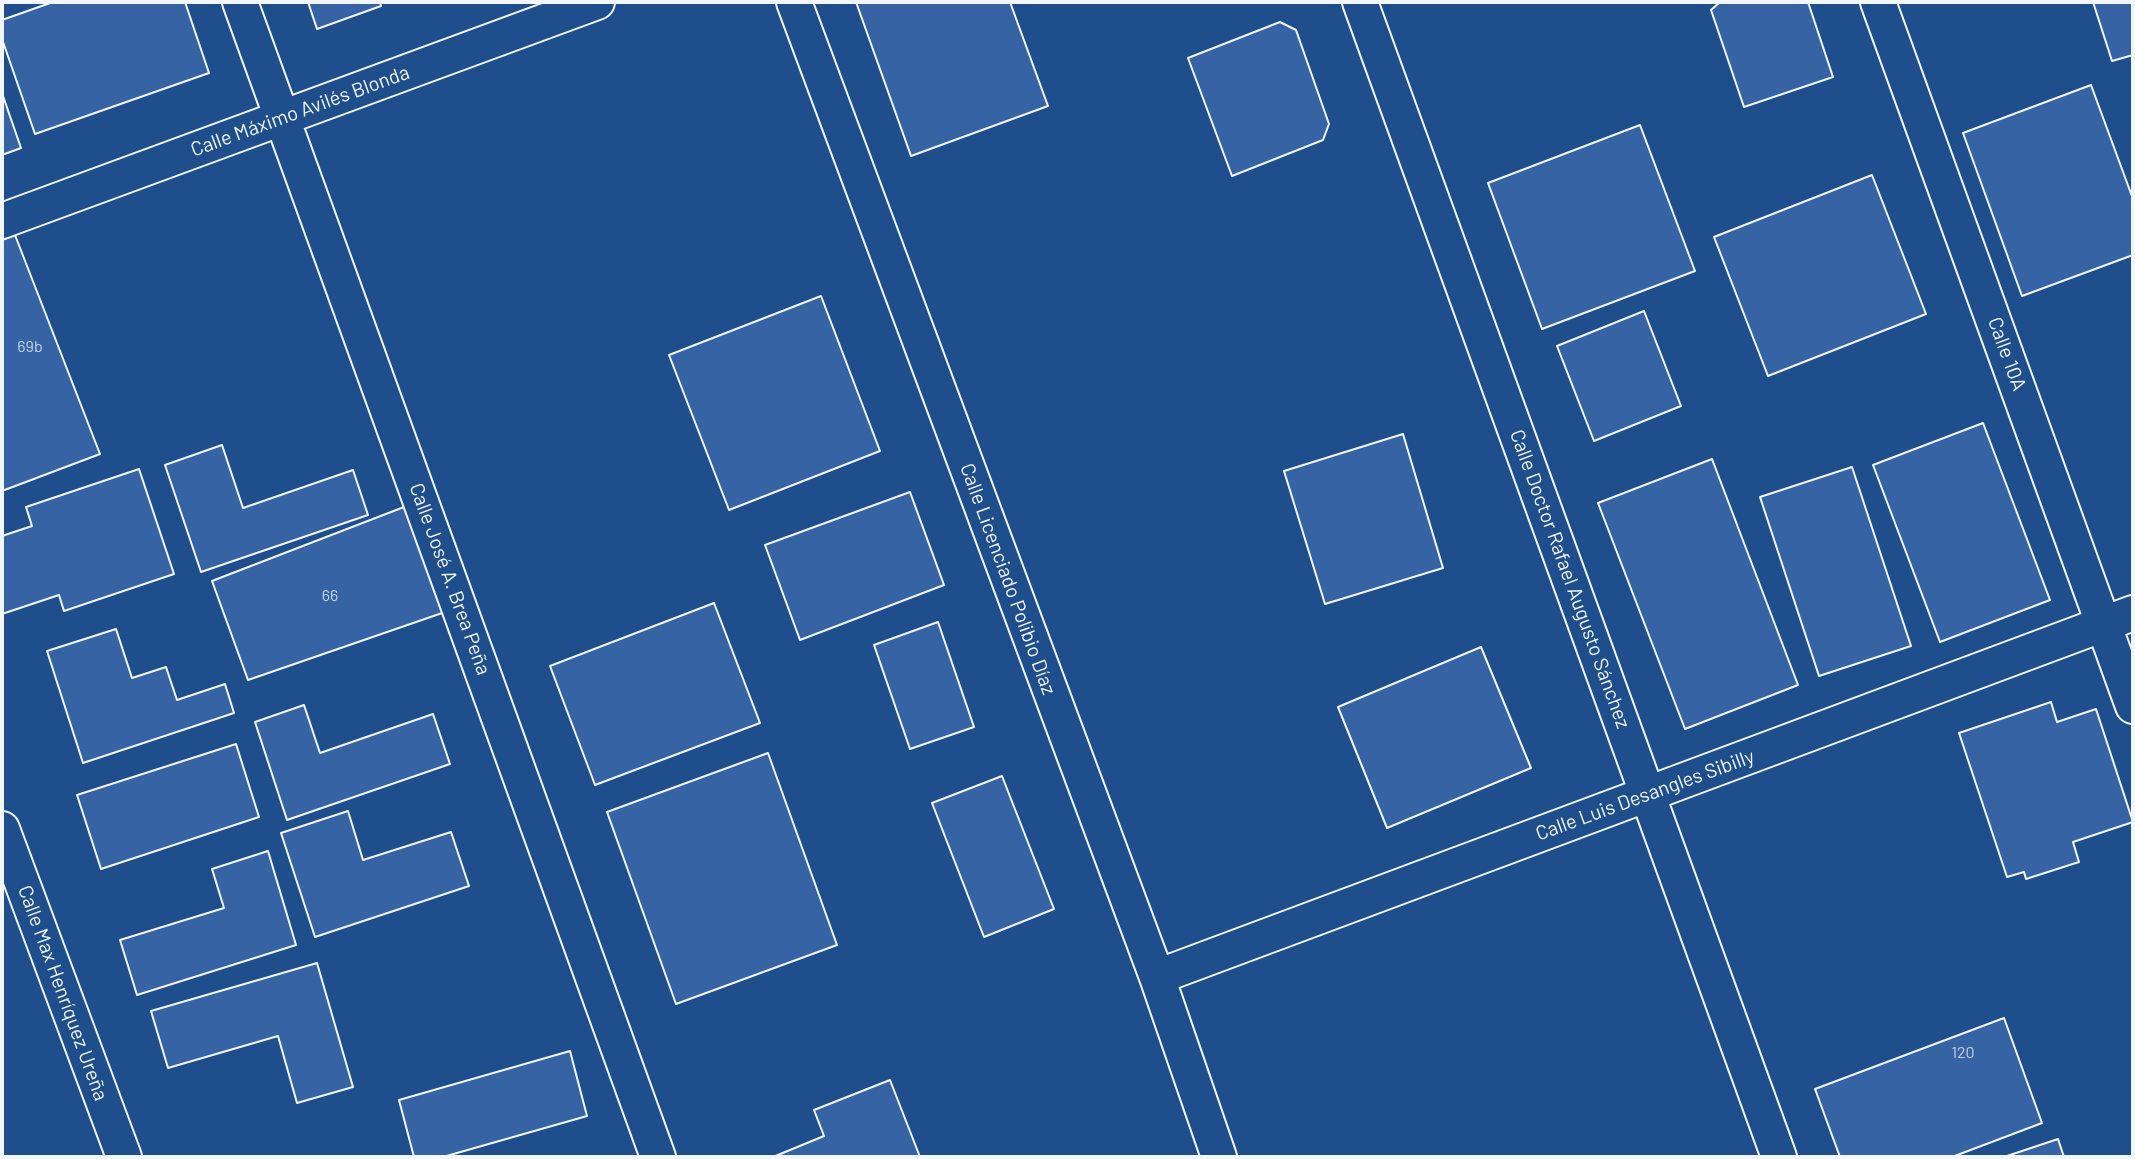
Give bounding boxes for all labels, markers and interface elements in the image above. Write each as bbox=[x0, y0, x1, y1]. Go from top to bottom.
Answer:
street label: Calle Máximo Avilés Blonda bbox=[187, 60, 413, 162]
street label: Calle 10A bbox=[1983, 314, 2031, 394]
house number: 69b bbox=[17, 337, 43, 357]
street label: Calle Doctor Rafael Augusto Sánchez bbox=[1505, 426, 1635, 732]
street label: Calle Licenciado Polibio Díaz bbox=[955, 460, 1061, 698]
street label: Calle José A. Brea Peña bbox=[404, 480, 496, 678]
house number: 66 bbox=[322, 586, 338, 606]
street label: Calle Luis Desangles Sibilly bbox=[1532, 744, 1758, 846]
street label: Calle Max Henríquez Ureña bbox=[13, 882, 113, 1104]
house number: 120 bbox=[1951, 1043, 1975, 1063]

